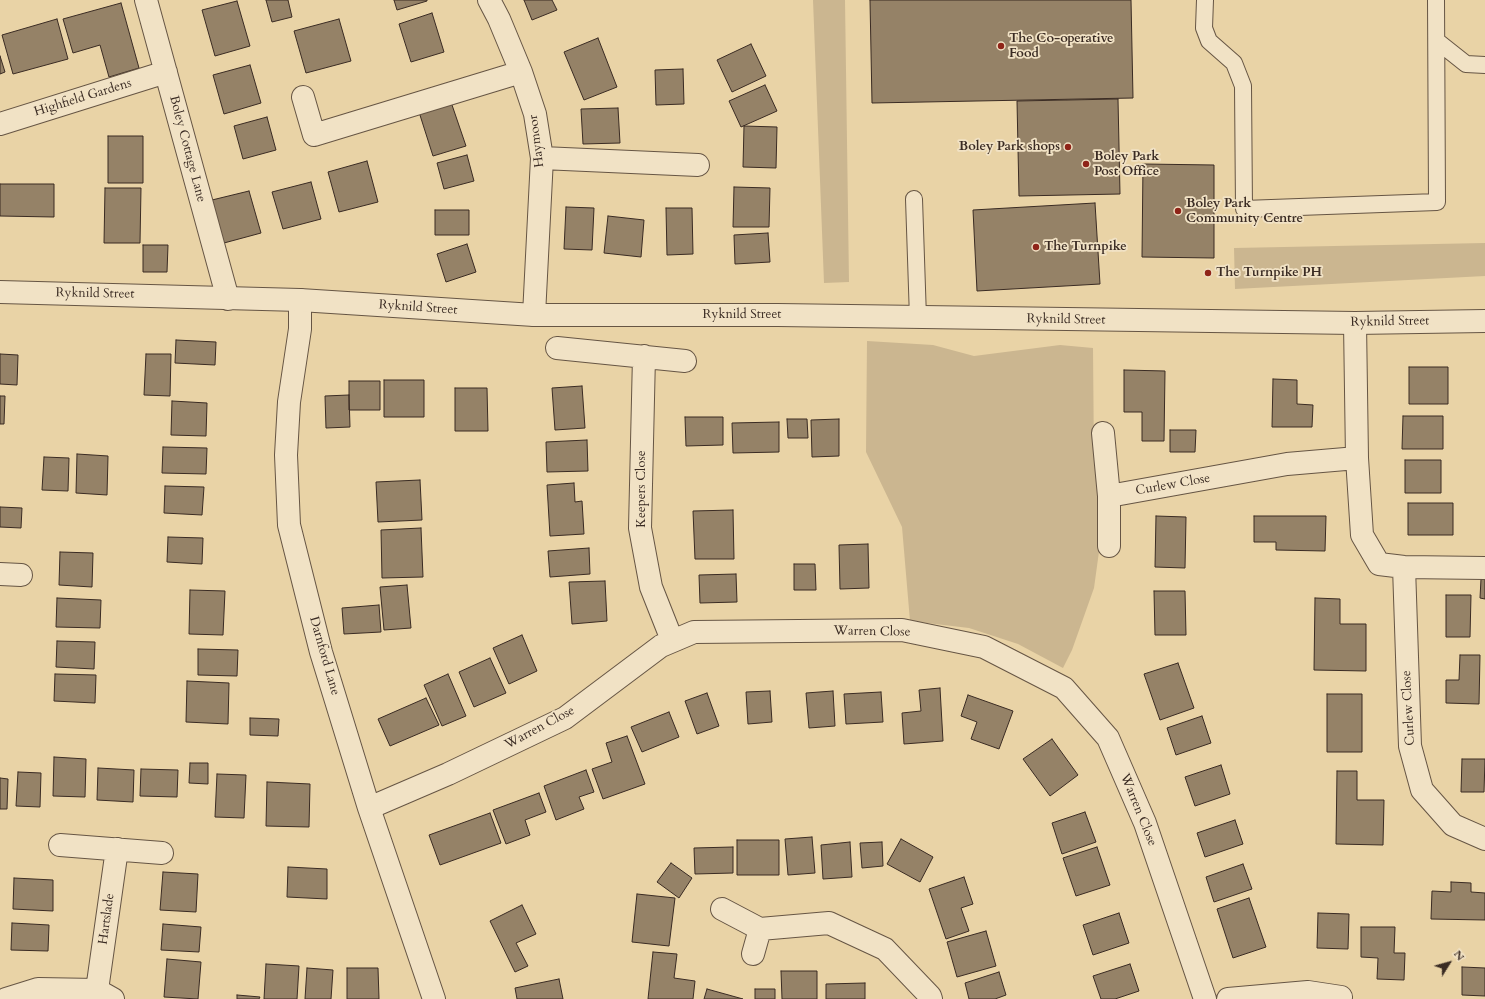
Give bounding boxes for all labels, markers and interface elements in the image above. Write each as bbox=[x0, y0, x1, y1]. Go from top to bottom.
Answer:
place label: The Co-operative Food bbox=[1009, 31, 1113, 62]
marker: The Co-operative Food bbox=[996, 41, 1006, 51]
street label: Highfield Gardens bbox=[32, 76, 134, 120]
street label: Boley Cottage Lane bbox=[165, 94, 209, 204]
street label: Haymoor bbox=[526, 114, 548, 168]
place label: Boley Park shops bbox=[959, 139, 1060, 155]
marker: Boley Park shops bbox=[1063, 142, 1073, 152]
place label: Boley Park Post Office bbox=[1094, 149, 1159, 180]
marker: Boley Park Post Office bbox=[1081, 159, 1091, 169]
place label: Boley Park Community Centre bbox=[1186, 196, 1303, 227]
marker: Boley Park Community Centre bbox=[1173, 206, 1183, 216]
place label: The Turnpike bbox=[1044, 239, 1127, 255]
marker: The Turnpike bbox=[1031, 242, 1041, 252]
place label: The Turnpike PH bbox=[1216, 265, 1322, 281]
marker: The Turnpike PH bbox=[1203, 268, 1213, 278]
street label: Ryknild Street bbox=[55, 286, 135, 302]
street label: Ryknild Street bbox=[378, 297, 458, 319]
street label: Ryknild Street bbox=[703, 307, 781, 323]
street label: Ryknild Street bbox=[1026, 312, 1106, 328]
street label: Ryknild Street bbox=[1350, 314, 1430, 330]
street label: Keepers Close bbox=[634, 450, 650, 528]
street label: Curlew Close bbox=[1134, 471, 1212, 499]
street label: Darnford Lane bbox=[305, 615, 343, 697]
street label: Warren Close bbox=[833, 624, 911, 640]
street label: Curlew Close bbox=[1399, 670, 1419, 746]
street label: Warren Close bbox=[502, 703, 578, 753]
street label: Warren Close bbox=[1116, 771, 1160, 849]
street label: Hartslade bbox=[96, 892, 118, 946]
north arrow bbox=[1429, 943, 1469, 983]
text: N bbox=[1450, 947, 1468, 964]

